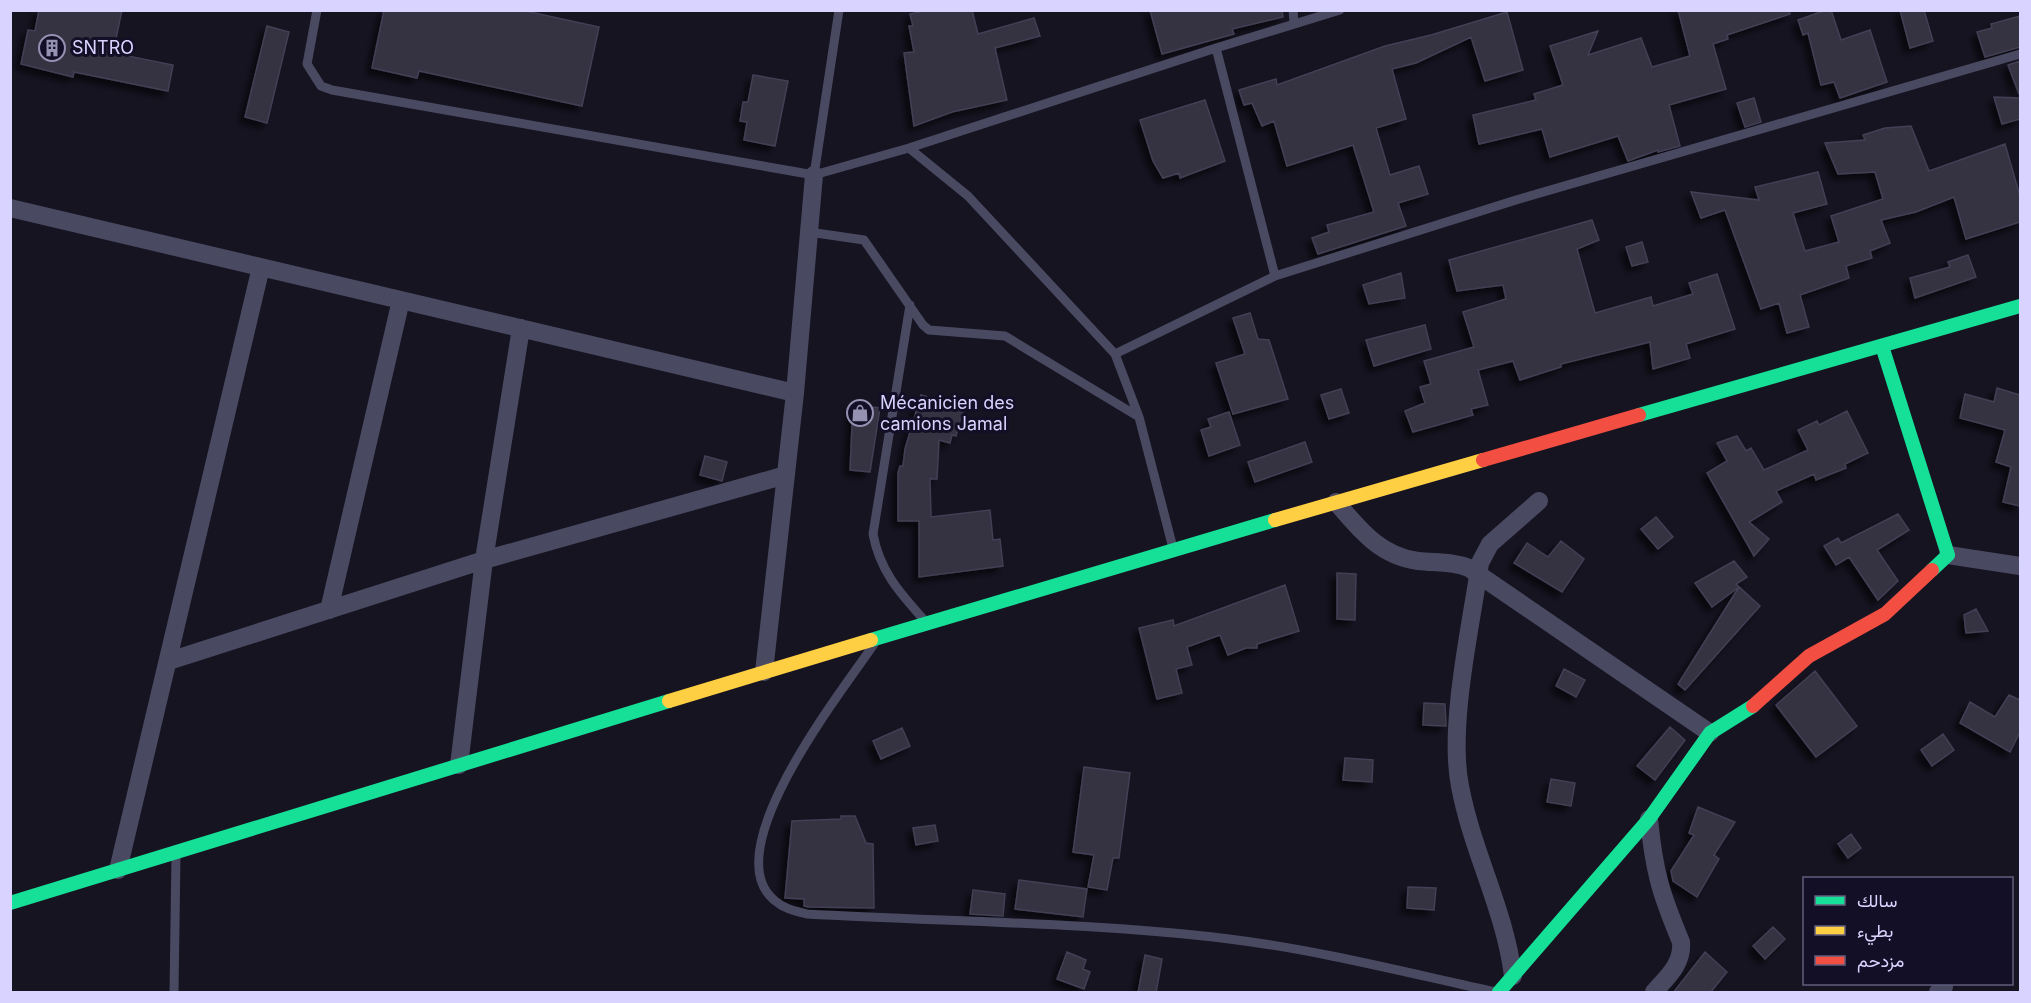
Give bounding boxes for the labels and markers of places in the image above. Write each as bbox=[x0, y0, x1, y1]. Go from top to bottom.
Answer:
building icon: SNTRO bbox=[37, 33, 67, 63]
place label: SNTRO bbox=[72, 37, 134, 58]
place label: Mécanicien des camions Jamal bbox=[880, 392, 1014, 434]
shop icon: Mécanicien des camions Jamal bbox=[845, 398, 875, 428]

